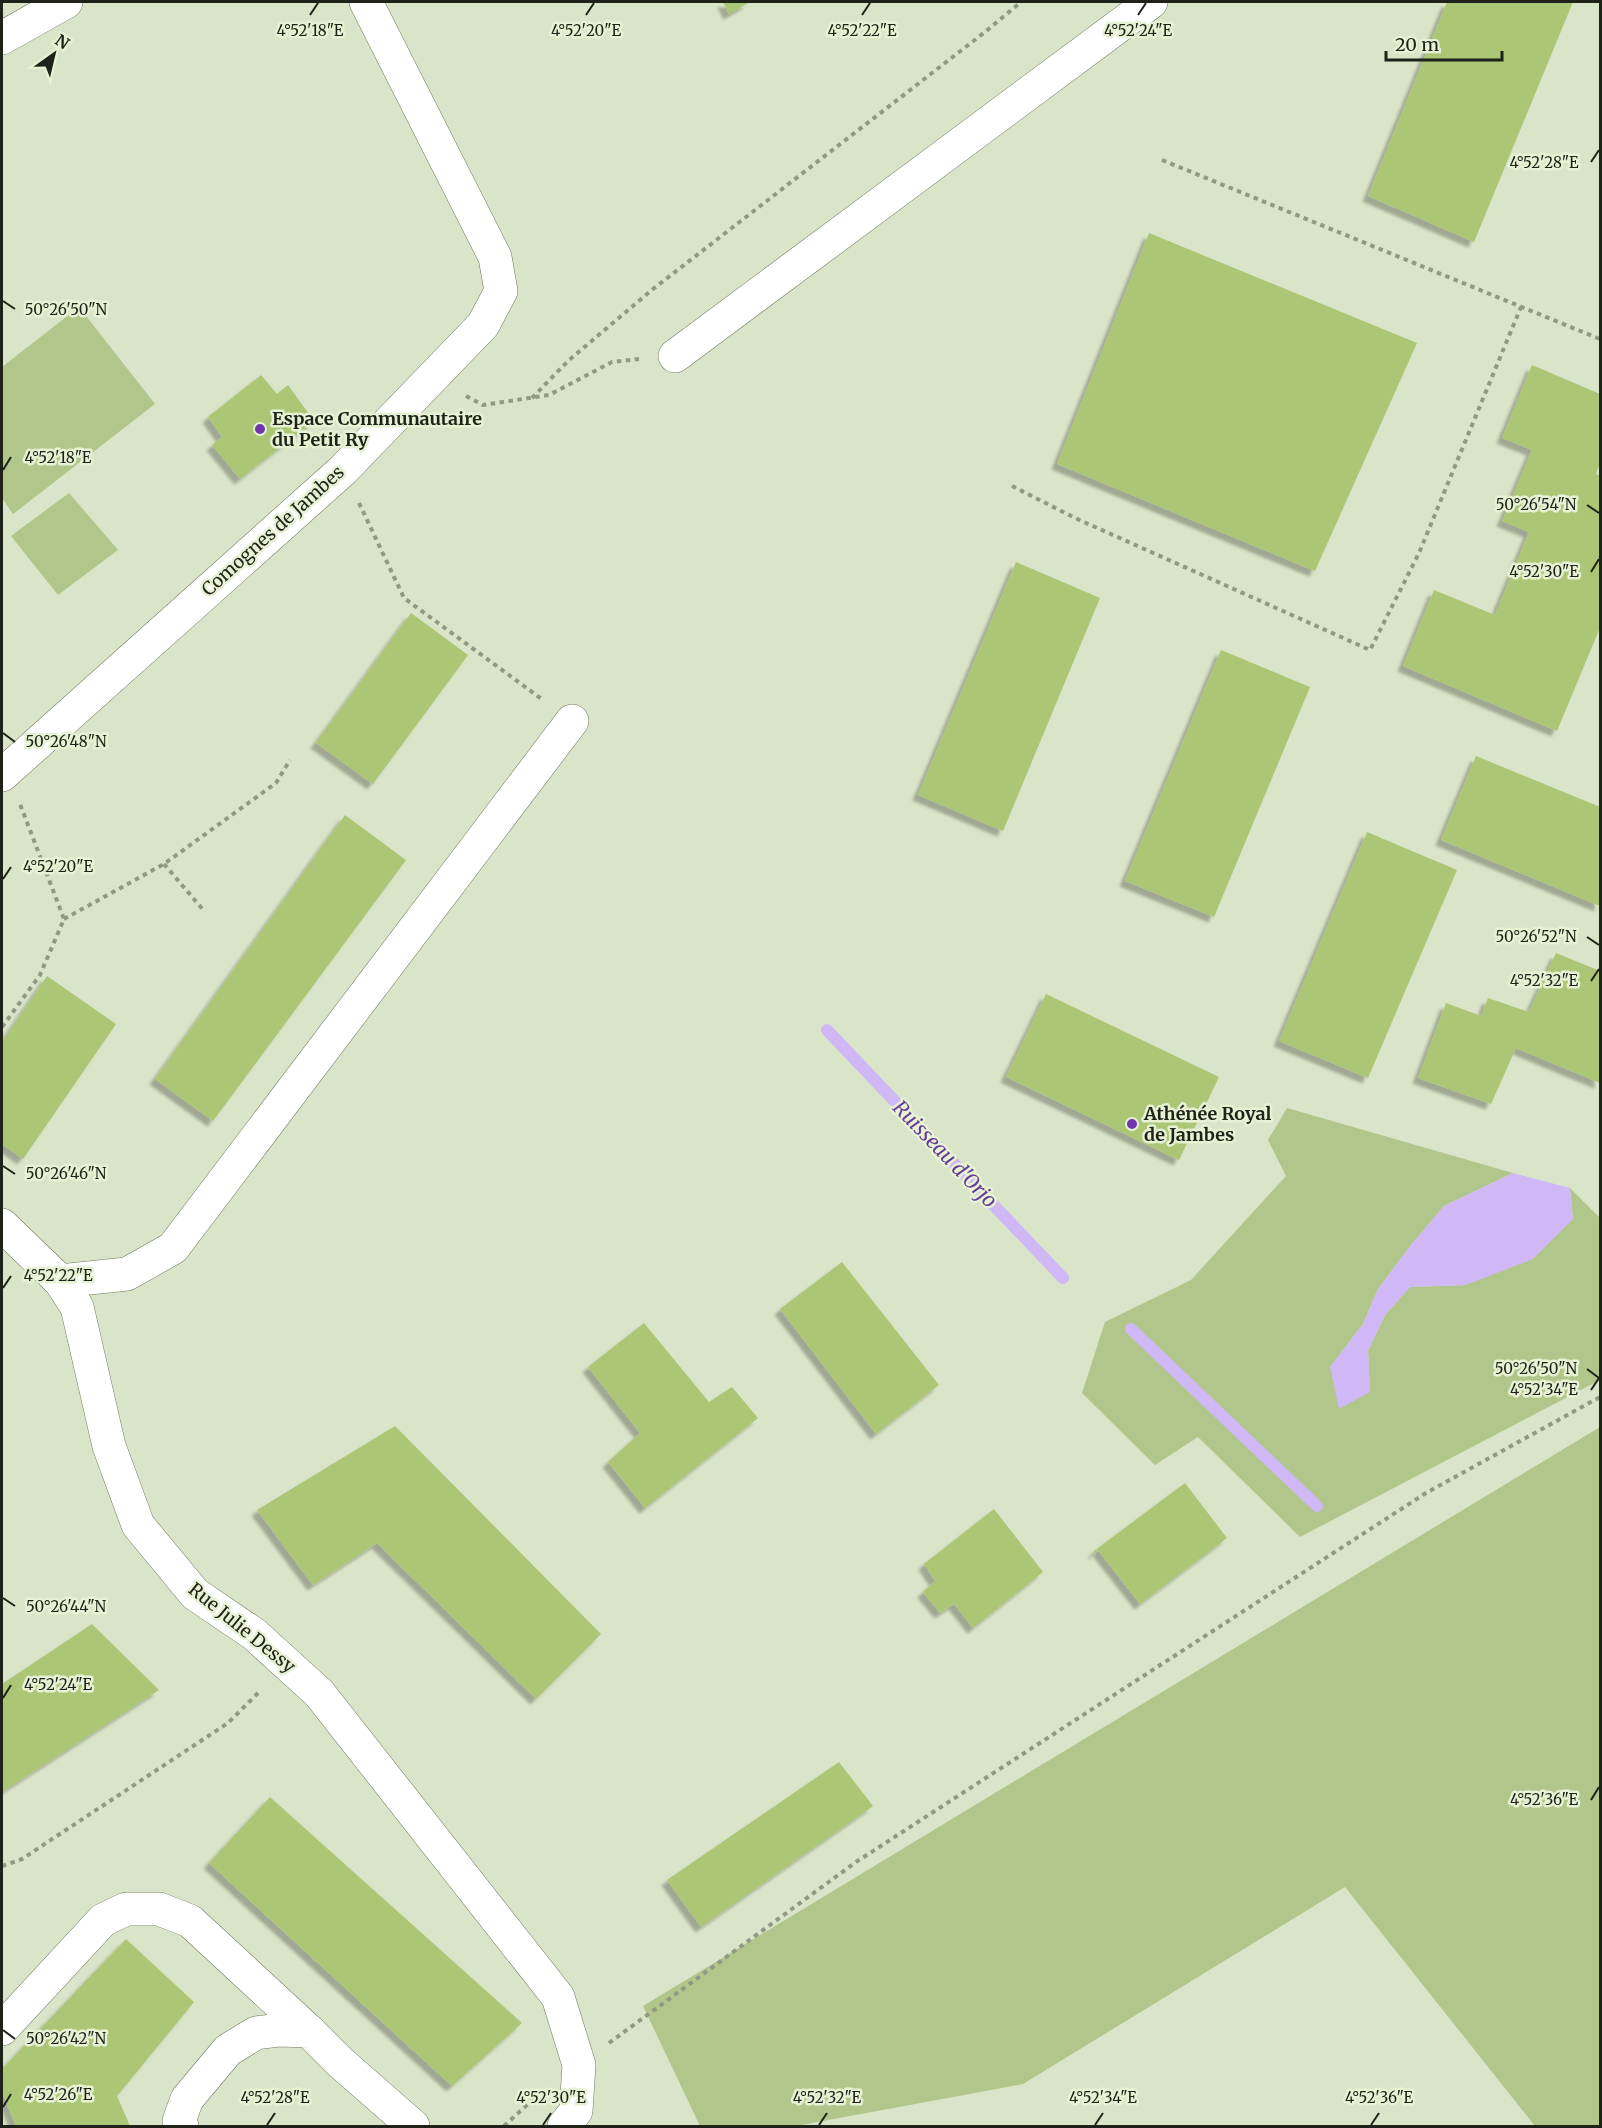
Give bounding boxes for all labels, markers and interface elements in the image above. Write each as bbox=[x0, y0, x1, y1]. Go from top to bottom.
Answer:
text: 4°52'18"E bbox=[277, 21, 344, 40]
text: 4°52'20"E bbox=[551, 21, 621, 40]
text: 4°52'22"E bbox=[828, 21, 897, 40]
text: 4°52'24"E bbox=[1104, 21, 1172, 40]
north arrow bbox=[24, 24, 84, 84]
scale bar bbox=[1386, 24, 1502, 62]
text: N bbox=[52, 30, 74, 54]
text: 20 m bbox=[1395, 33, 1439, 56]
text: 4°52'28"E bbox=[1509, 153, 1579, 172]
text: 50°26'50"N bbox=[25, 300, 108, 319]
place label: Espace Communautaire du Petit Ry bbox=[272, 407, 482, 451]
marker: Espace Communautaire du Petit Ry bbox=[253, 422, 267, 436]
text: 4°52'18"E bbox=[25, 448, 92, 467]
street label: Comognes de Jambes bbox=[197, 460, 349, 601]
text: 50°26'54"N bbox=[1496, 495, 1577, 514]
text: 4°52'30"E bbox=[1509, 562, 1579, 581]
text: 50°26'48"N bbox=[25, 732, 107, 751]
text: 4°52'20"E bbox=[23, 857, 93, 876]
text: 50°26'52"N bbox=[1495, 927, 1577, 946]
text: 4°52'32"E bbox=[1510, 971, 1579, 990]
water label: Ruisseau d'Orjo bbox=[888, 1095, 1003, 1212]
place label: Athénée Royal de Jambes bbox=[1143, 1102, 1272, 1146]
marker: Athénée Royal de Jambes bbox=[1125, 1117, 1139, 1131]
text: 50°26'46"N bbox=[26, 1164, 107, 1183]
text: 4°52'22"E bbox=[24, 1266, 93, 1285]
text: 50°26'50"N bbox=[1495, 1359, 1578, 1378]
text: 4°52'34"E bbox=[1510, 1380, 1578, 1399]
street label: Rue Julie Dessy bbox=[184, 1577, 301, 1678]
text: 50°26'44"N bbox=[26, 1597, 106, 1616]
text: 4°52'24"E bbox=[24, 1675, 92, 1694]
text: 4°52'36"E bbox=[1510, 1790, 1579, 1809]
text: 50°26'42"N bbox=[26, 2029, 106, 2048]
text: 4°52'26"E bbox=[24, 2085, 93, 2104]
text: 4°52'28"E bbox=[240, 2088, 310, 2107]
text: 4°52'30"E bbox=[516, 2088, 586, 2107]
text: 4°52'32"E bbox=[793, 2088, 862, 2107]
text: 4°52'34"E bbox=[1069, 2088, 1137, 2107]
text: 4°52'36"E bbox=[1345, 2088, 1414, 2107]

